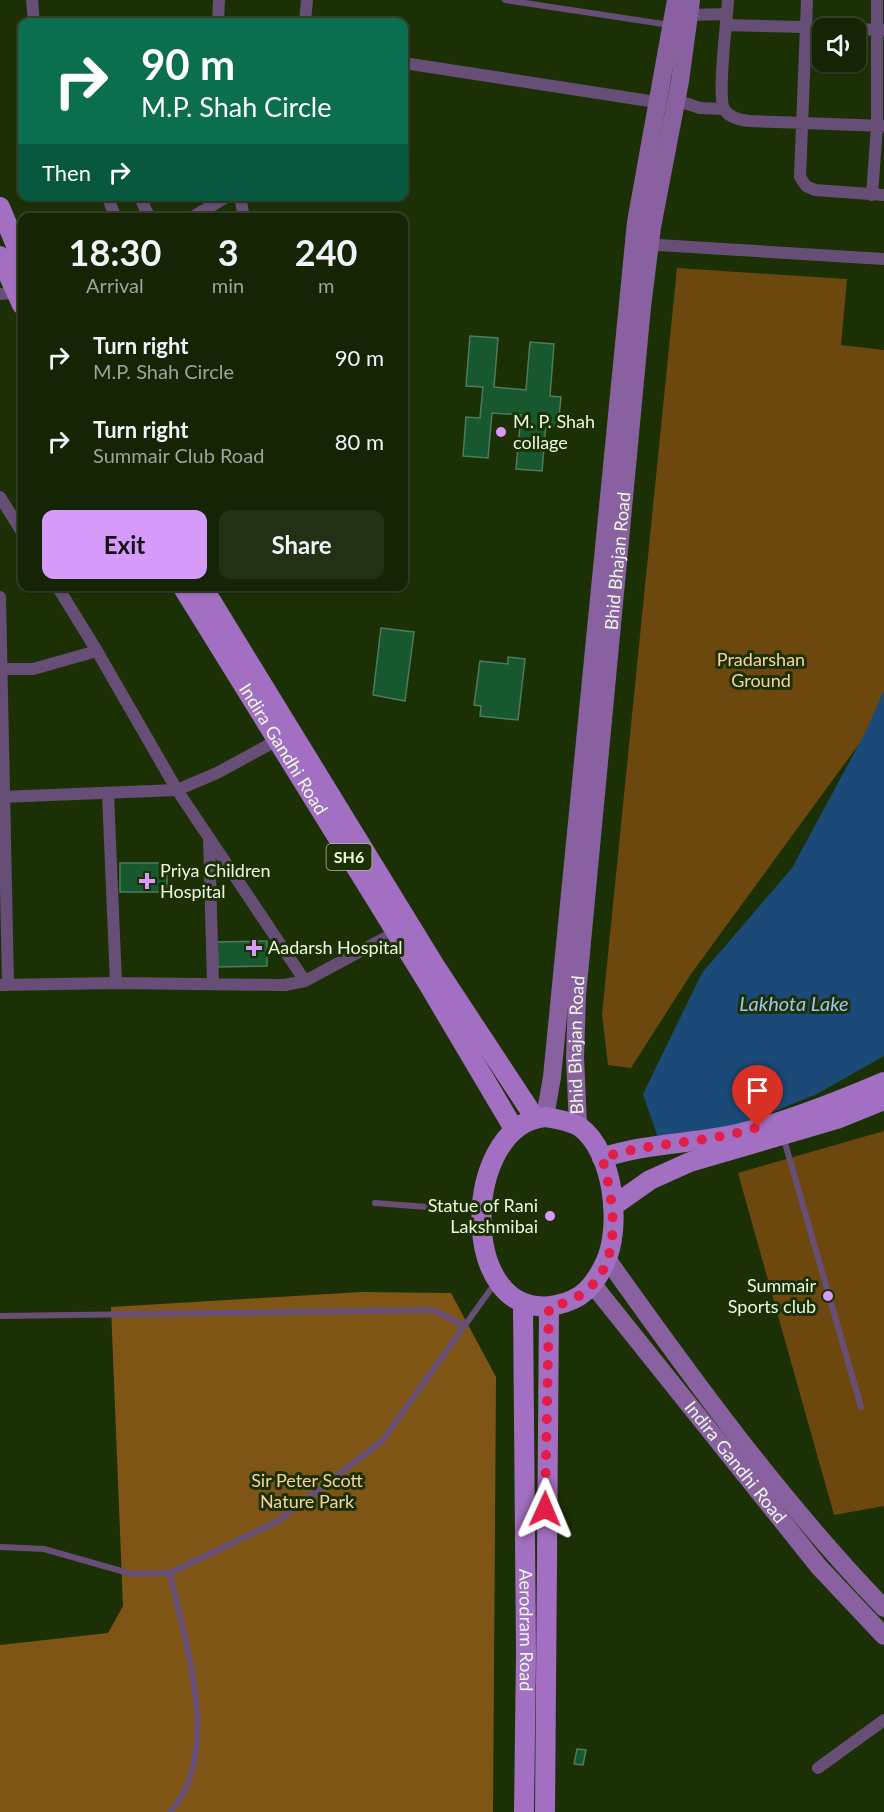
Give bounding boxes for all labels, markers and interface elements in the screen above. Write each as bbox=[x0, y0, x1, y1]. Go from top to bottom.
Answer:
map controls bbox=[812, 18, 866, 72]
button: sound bbox=[812, 18, 866, 72]
text: 90 m bbox=[141, 39, 235, 89]
icon: right bbox=[42, 42, 120, 120]
text: M.P. Shah Circle bbox=[141, 90, 331, 123]
icon: right bbox=[103, 156, 136, 189]
text: Then bbox=[42, 159, 91, 186]
text: 18:30 bbox=[69, 230, 161, 274]
text: 3 bbox=[218, 230, 239, 274]
text: 240 bbox=[295, 230, 357, 274]
text: Arrival bbox=[86, 273, 144, 297]
text: min bbox=[212, 273, 244, 297]
text: m bbox=[318, 273, 334, 297]
text: Turn right bbox=[93, 332, 188, 359]
icon: right bbox=[42, 341, 75, 374]
text: 90 m bbox=[335, 344, 384, 371]
text: M.P. Shah Circle bbox=[93, 359, 234, 383]
place label: M. P. Shah collage bbox=[513, 410, 595, 453]
text: Turn right bbox=[93, 416, 188, 443]
icon: right bbox=[42, 425, 75, 458]
marker: M. P. Shah collage bbox=[494, 425, 508, 439]
text: 80 m bbox=[335, 428, 384, 455]
text: Summair Club Road bbox=[93, 443, 264, 467]
street label: Bhid Bhajan Road bbox=[600, 491, 634, 631]
button: Exit bbox=[42, 510, 207, 579]
button: Share bbox=[219, 510, 384, 579]
park label: Pradarshan Ground bbox=[717, 648, 805, 691]
street label: Indira Gandhi Road bbox=[235, 679, 333, 819]
road number: SH6 bbox=[326, 844, 372, 870]
place label: Priya Children Hospital bbox=[160, 859, 271, 902]
marker: Priya Children Hospital bbox=[138, 872, 156, 890]
place label: Aadarsh Hospital bbox=[268, 936, 403, 958]
marker: Aadarsh Hospital bbox=[245, 939, 263, 957]
street label: Bhid Bhajan Road bbox=[563, 975, 589, 1115]
water label: Lakhota Lake bbox=[739, 991, 849, 1015]
pin bbox=[732, 1065, 783, 1127]
icon: arrive bbox=[741, 1074, 774, 1107]
place label: Statue of Rani Lakshmibai bbox=[428, 1194, 538, 1237]
marker: Statue of Rani Lakshmibai bbox=[543, 1209, 557, 1223]
place label: Summair Sports club bbox=[728, 1274, 816, 1317]
marker: Summair Sports club bbox=[821, 1289, 835, 1303]
street label: Indira Gandhi Road bbox=[680, 1396, 792, 1527]
park label: Sir Peter Scott Nature Park bbox=[251, 1469, 364, 1512]
position arrow bbox=[513, 1477, 577, 1541]
street label: Aerodram Road bbox=[515, 1569, 538, 1692]

